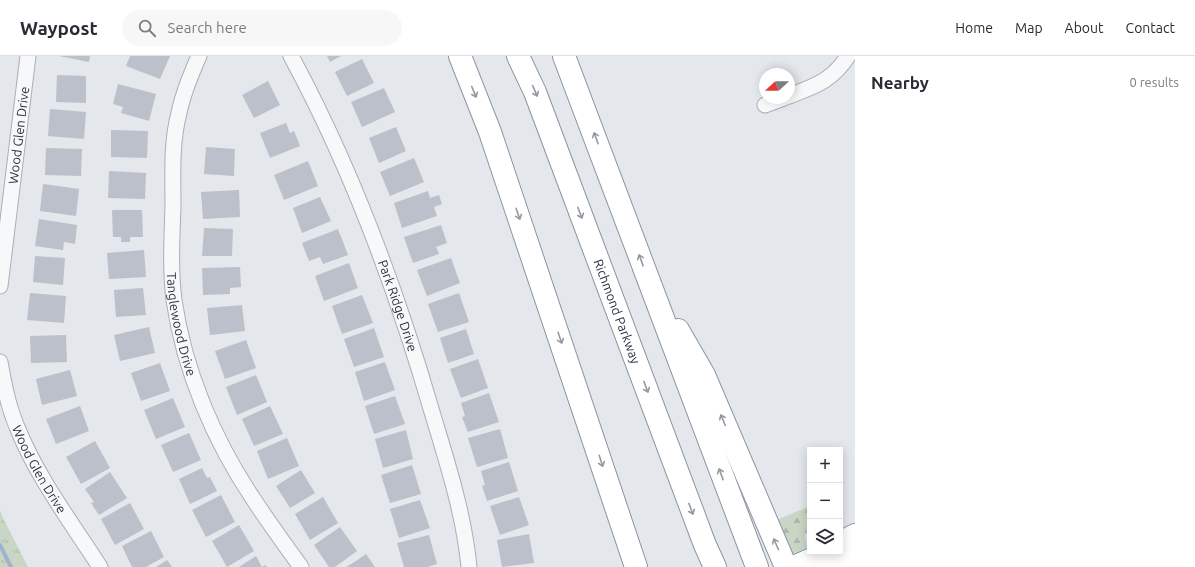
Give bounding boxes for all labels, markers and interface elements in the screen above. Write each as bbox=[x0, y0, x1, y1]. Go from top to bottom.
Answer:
search box bbox=[122, 10, 402, 46]
text: Waypost bbox=[20, 17, 98, 39]
icon: search bbox=[136, 17, 158, 39]
text: Search here bbox=[168, 19, 247, 36]
text: Home bbox=[955, 20, 993, 36]
text: Map bbox=[1015, 20, 1043, 36]
text: About bbox=[1065, 20, 1104, 36]
text: Contact bbox=[1126, 20, 1175, 36]
north arrow bbox=[759, 68, 795, 104]
text: Nearby bbox=[871, 73, 929, 92]
text: 0 results bbox=[1129, 75, 1179, 89]
one-way arrow bbox=[531, 85, 539, 97]
street label: Wood Glen Drive bbox=[5, 86, 31, 185]
one-way arrow bbox=[471, 86, 479, 98]
one-way arrow bbox=[591, 133, 599, 145]
one-way arrow bbox=[577, 207, 585, 219]
one-way arrow bbox=[515, 208, 522, 221]
one-way arrow bbox=[637, 254, 644, 267]
street label: Richmond Parkway bbox=[591, 257, 643, 365]
street label: Park Ridge Drive bbox=[376, 258, 420, 353]
street label: Tanglewood Drive bbox=[165, 272, 199, 378]
one-way arrow bbox=[557, 331, 564, 344]
one-way arrow bbox=[642, 381, 650, 393]
one-way arrow bbox=[719, 414, 726, 426]
street label: Wood Glen Drive bbox=[10, 423, 69, 516]
map controls bbox=[807, 447, 843, 555]
button: + bbox=[807, 447, 843, 483]
one-way arrow bbox=[598, 454, 605, 467]
one-way arrow bbox=[716, 468, 724, 480]
button: − bbox=[807, 483, 843, 519]
one-way arrow bbox=[688, 502, 696, 514]
button: layers bbox=[807, 519, 843, 555]
one-way arrow bbox=[772, 538, 779, 550]

